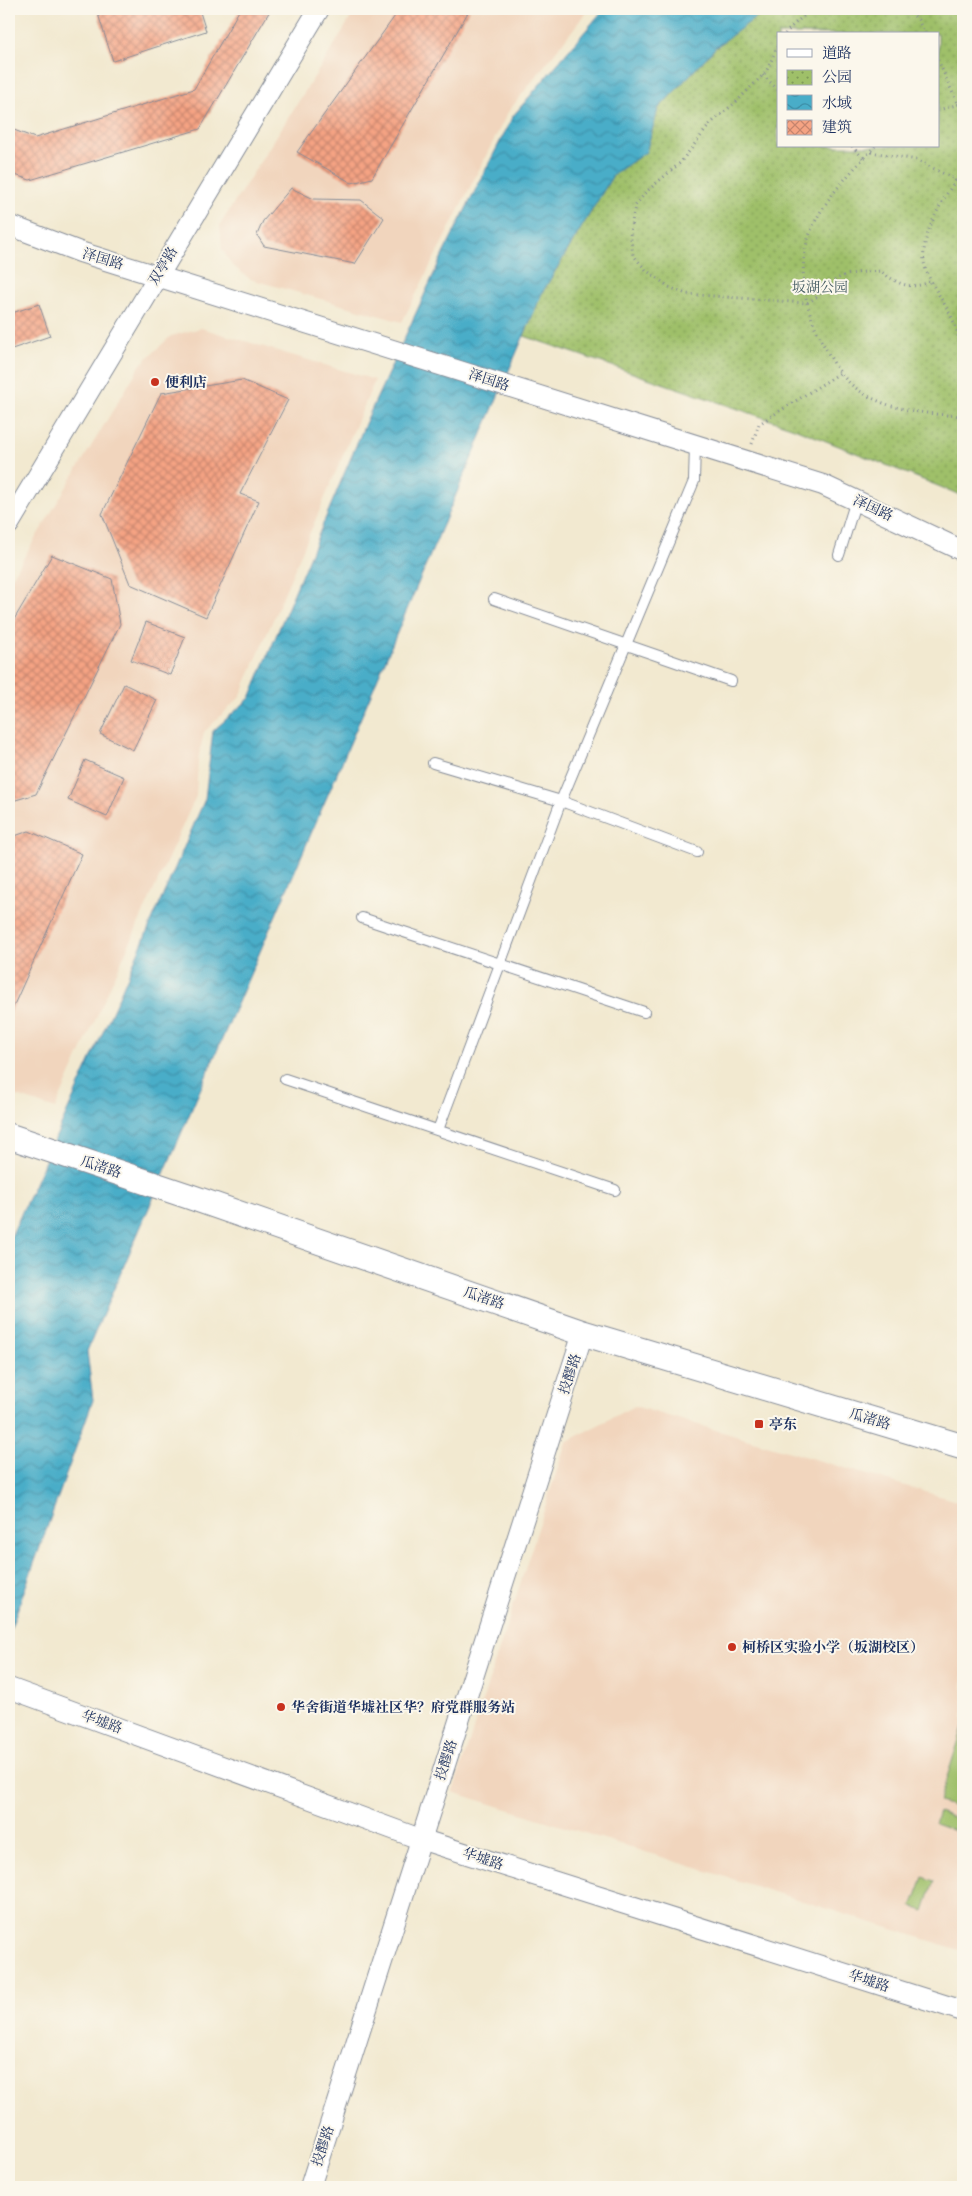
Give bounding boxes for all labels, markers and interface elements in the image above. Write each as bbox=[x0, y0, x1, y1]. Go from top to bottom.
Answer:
legend bbox=[777, 32, 940, 148]
text: 道路 bbox=[822, 43, 852, 63]
text: 公园 bbox=[822, 67, 852, 87]
text: 水域 bbox=[822, 93, 852, 113]
text: 建筑 bbox=[822, 117, 852, 137]
street label: 双亭路 bbox=[144, 243, 182, 289]
street label: 泽国路 bbox=[80, 244, 126, 274]
park label: 坂湖公园 bbox=[792, 278, 848, 297]
street label: 泽国路 bbox=[466, 364, 512, 396]
place label: 便利店 bbox=[165, 373, 207, 392]
marker: 便利店 bbox=[149, 376, 161, 388]
street label: 泽国路 bbox=[850, 491, 896, 525]
street label: 瓜渚路 bbox=[78, 1151, 124, 1183]
street label: 瓜渚路 bbox=[461, 1282, 507, 1314]
street label: 投醪路 bbox=[554, 1351, 586, 1397]
street label: 瓜渚路 bbox=[847, 1404, 893, 1434]
place label: 亭东 bbox=[769, 1415, 797, 1434]
marker: 亭东 bbox=[753, 1418, 765, 1430]
place label: 柯桥区实验小学（坂湖校区） bbox=[742, 1638, 924, 1657]
marker: 柯桥区实验小学（坂湖校区） bbox=[726, 1641, 738, 1653]
place label: 华舍街道华墟社区华？府党群服务站 bbox=[291, 1698, 515, 1717]
marker: 华舍街道华墟社区华？府党群服务站 bbox=[275, 1701, 287, 1713]
street label: 华墟路 bbox=[79, 1706, 125, 1738]
street label: 投醪路 bbox=[430, 1737, 462, 1783]
street label: 华墟路 bbox=[460, 1843, 506, 1875]
street label: 华墟路 bbox=[846, 1965, 892, 1997]
street label: 投醪路 bbox=[307, 2123, 339, 2169]

